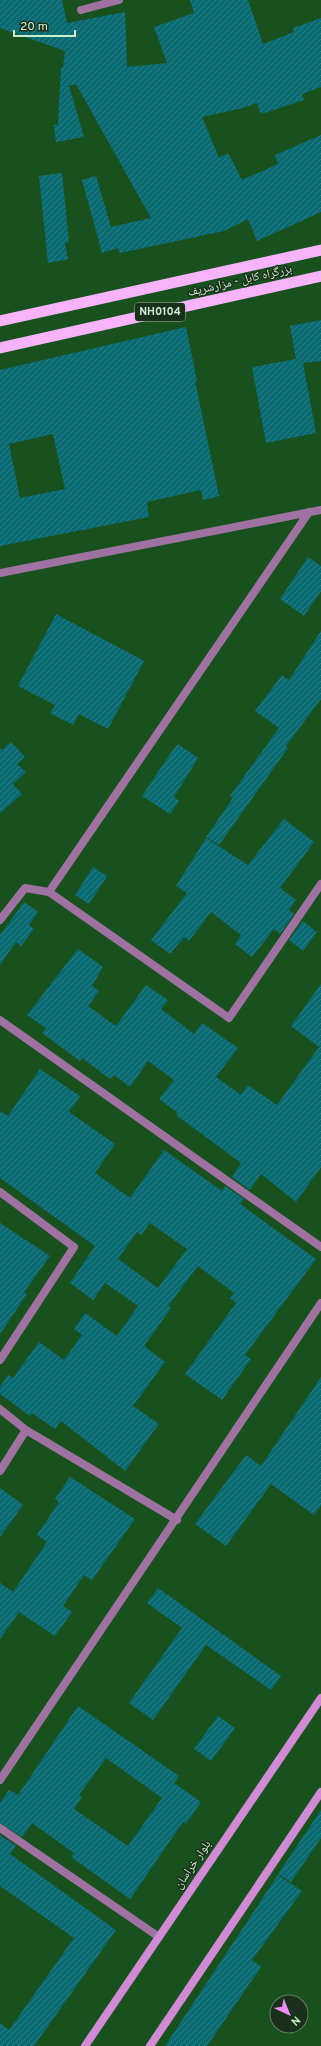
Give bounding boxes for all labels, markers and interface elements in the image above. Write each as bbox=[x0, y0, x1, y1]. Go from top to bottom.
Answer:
scale bar bbox=[14, 12, 75, 38]
text: 20 m bbox=[20, 19, 48, 35]
street label: بزرگراه کابل - مزارشریف bbox=[186, 261, 294, 301]
road number: NH0104 bbox=[135, 303, 185, 321]
street label: بلوار خراسان bbox=[171, 1838, 215, 1892]
north arrow bbox=[269, 1994, 309, 2034]
text: N bbox=[288, 2013, 303, 2028]

